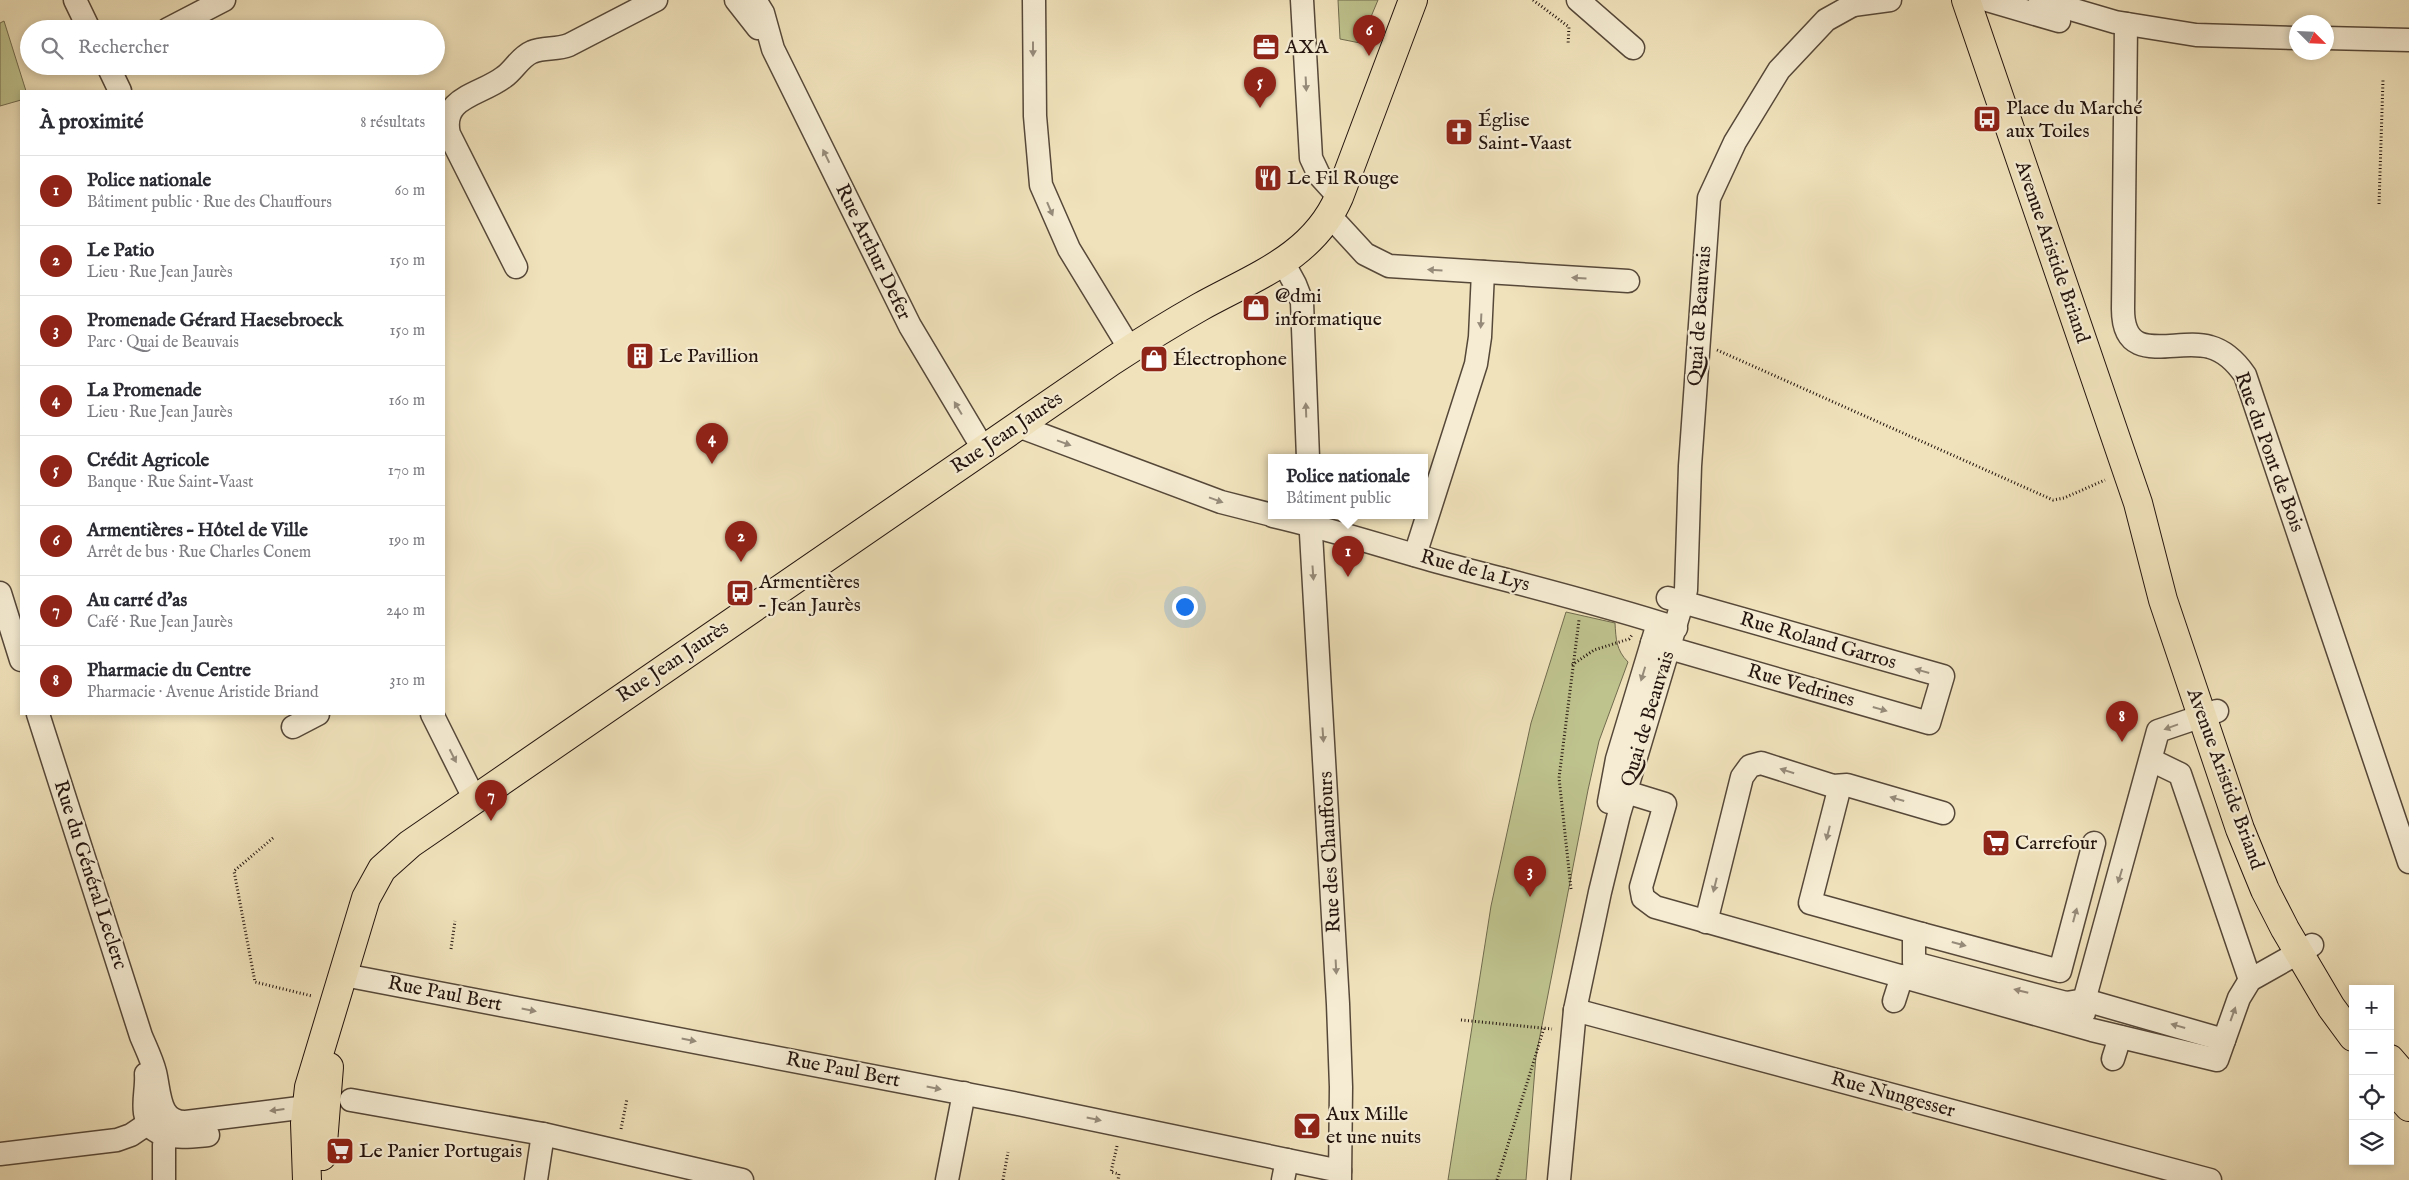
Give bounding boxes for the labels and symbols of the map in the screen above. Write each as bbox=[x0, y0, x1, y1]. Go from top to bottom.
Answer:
pin: 6 bbox=[1353, 15, 1385, 56]
north arrow bbox=[2289, 15, 2334, 60]
office icon: AXA bbox=[1251, 32, 1281, 62]
place label: AXA bbox=[1284, 35, 1329, 60]
one-way arrow bbox=[1029, 41, 1037, 57]
pin: 5 bbox=[1244, 67, 1276, 108]
one-way arrow bbox=[1302, 76, 1310, 92]
place label: Place du Marché aux Toiles bbox=[2006, 96, 2142, 144]
bus stop icon: Place du Marché aux Toiles bbox=[1972, 104, 2002, 134]
place label: Église Saint-Vaast bbox=[1478, 108, 1572, 156]
church icon: Église Saint-Vaast bbox=[1444, 117, 1474, 147]
one-way arrow bbox=[821, 149, 829, 163]
street label: Avenue Aristide Briand bbox=[2009, 157, 2095, 347]
restaurant icon: Le Fil Rouge bbox=[1253, 163, 1283, 193]
place label: Le Fil Rouge bbox=[1287, 166, 1399, 191]
street label: Rue Arthur Defer bbox=[829, 180, 917, 325]
one-way arrow bbox=[1047, 202, 1055, 216]
street label: Quai de Beauvais bbox=[1683, 245, 1717, 387]
one-way arrow bbox=[1426, 265, 1442, 273]
one-way arrow bbox=[1571, 274, 1587, 282]
place label: @dmi informatique bbox=[1275, 284, 1382, 332]
shop icon: @dmi informatique bbox=[1241, 293, 1271, 323]
one-way arrow bbox=[1476, 313, 1484, 329]
building icon: Le Pavillion bbox=[625, 341, 655, 371]
place label: Le Pavillion bbox=[659, 344, 759, 369]
shop icon: Électrophone bbox=[1139, 344, 1169, 374]
place label: Électrophone bbox=[1173, 347, 1287, 372]
street label: Rue du Pont de Bois bbox=[2228, 368, 2310, 536]
street label: Rue Jean Jaurès bbox=[946, 386, 1068, 480]
one-way arrow bbox=[1301, 401, 1309, 417]
one-way arrow bbox=[954, 402, 963, 415]
pin: 4 bbox=[696, 423, 728, 464]
one-way arrow bbox=[1057, 439, 1072, 447]
one-way arrow bbox=[1209, 496, 1224, 504]
pin: 2 bbox=[725, 521, 757, 562]
pin: 1 bbox=[1332, 536, 1364, 577]
street label: Rue de la Lys bbox=[1417, 544, 1533, 598]
one-way arrow bbox=[1310, 565, 1318, 581]
place label: Armentières – Jean Jaurès bbox=[758, 570, 861, 618]
bus stop icon: Armentières – Jean Jaurès bbox=[725, 578, 755, 608]
your location bbox=[1172, 594, 1198, 620]
street label: Rue Roland Garros bbox=[1737, 607, 1899, 675]
street label: Rue Jean Jaurès bbox=[612, 615, 734, 709]
street label: Quai de Beauvais bbox=[1615, 648, 1681, 790]
street label: Rue Vedrines bbox=[1744, 659, 1858, 713]
one-way arrow bbox=[1914, 666, 1929, 674]
one-way arrow bbox=[1638, 667, 1646, 682]
street label: Avenue Aristide Briand bbox=[2180, 684, 2270, 873]
pin: 8 bbox=[2106, 701, 2138, 742]
one-way arrow bbox=[1872, 705, 1887, 713]
one-way arrow bbox=[2163, 724, 2178, 731]
one-way arrow bbox=[1320, 727, 1328, 743]
one-way arrow bbox=[449, 749, 457, 763]
one-way arrow bbox=[1779, 766, 1794, 774]
street label: Rue des Chauffours bbox=[1313, 771, 1347, 933]
street label: Rue du Général Leclerc bbox=[48, 777, 132, 973]
pin: 7 bbox=[475, 780, 507, 821]
one-way arrow bbox=[1889, 795, 1904, 803]
one-way arrow bbox=[1824, 825, 1832, 840]
supermarket icon: Carrefour bbox=[1981, 828, 2011, 858]
place label: Carrefour bbox=[2015, 831, 2098, 856]
pin: 3 bbox=[1514, 856, 1546, 897]
one-way arrow bbox=[2115, 868, 2123, 883]
one-way arrow bbox=[1711, 877, 1719, 892]
one-way arrow bbox=[2071, 907, 2079, 922]
one-way arrow bbox=[1951, 940, 1966, 948]
one-way arrow bbox=[1333, 959, 1341, 975]
street label: Rue Paul Bert bbox=[386, 971, 504, 1017]
one-way arrow bbox=[2013, 987, 2028, 995]
one-way arrow bbox=[522, 1006, 538, 1014]
one-way arrow bbox=[2230, 1007, 2237, 1022]
one-way arrow bbox=[2170, 1022, 2185, 1030]
one-way arrow bbox=[681, 1037, 697, 1045]
street label: Rue Paul Bert bbox=[784, 1047, 902, 1093]
street label: Rue Nungesser bbox=[1828, 1066, 1958, 1124]
one-way arrow bbox=[927, 1084, 943, 1092]
place label: Aux Mille et une nuits bbox=[1325, 1102, 1421, 1150]
one-way arrow bbox=[269, 1107, 285, 1115]
bar icon: Aux Mille et une nuits bbox=[1292, 1111, 1322, 1141]
one-way arrow bbox=[1086, 1115, 1101, 1123]
supermarket icon: Le Panier Portugais bbox=[325, 1136, 355, 1166]
place label: Le Panier Portugais bbox=[359, 1139, 522, 1164]

